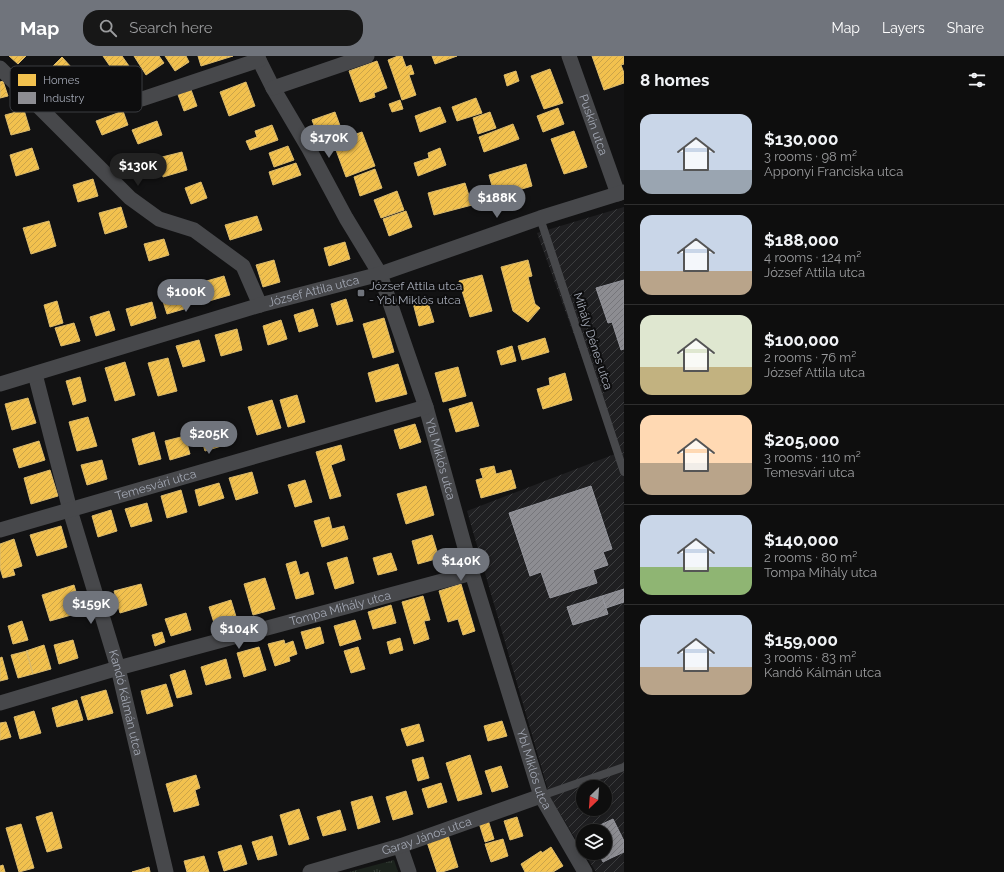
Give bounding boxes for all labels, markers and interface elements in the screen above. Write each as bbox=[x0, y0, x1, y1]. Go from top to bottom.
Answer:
search box bbox=[83, 10, 363, 46]
text: Map bbox=[20, 17, 59, 39]
icon: search bbox=[97, 17, 119, 39]
text: Search here bbox=[129, 19, 213, 37]
text: Map bbox=[832, 20, 860, 36]
text: Layers bbox=[882, 20, 925, 36]
text: Share bbox=[947, 20, 984, 36]
legend bbox=[10, 66, 142, 112]
icon: filters bbox=[966, 69, 988, 91]
text: 8 homes bbox=[640, 70, 709, 90]
text: Homes bbox=[43, 74, 79, 87]
text: Industry bbox=[43, 92, 84, 105]
street label: Puskin utca bbox=[576, 92, 611, 157]
pin: $170K bbox=[301, 125, 357, 159]
text: $130,000 bbox=[764, 129, 838, 149]
text: $170K bbox=[310, 130, 348, 145]
icon: home bbox=[672, 130, 720, 178]
text: 3 rooms · 98 m² bbox=[764, 149, 857, 164]
pin: $130K bbox=[110, 153, 166, 187]
text: $130K bbox=[119, 158, 157, 173]
text: Apponyi Franciska utca bbox=[764, 164, 903, 179]
pin: $188K bbox=[469, 185, 525, 219]
text: $188K bbox=[477, 190, 517, 205]
text: $188,000 bbox=[764, 230, 839, 250]
icon: home bbox=[672, 231, 720, 279]
text: 4 rooms · 124 m² bbox=[764, 250, 861, 265]
text: József Attila utca bbox=[764, 265, 865, 280]
street label: József Attila utca bbox=[267, 273, 360, 310]
pin: $100K bbox=[158, 279, 214, 313]
place label: József Attila utca - Ybl Miklós utca bbox=[369, 279, 462, 307]
text: $100K bbox=[166, 284, 206, 299]
marker: József Attila utca - Ybl Miklós utca bbox=[356, 288, 366, 298]
street label: Mihály Dénes utca bbox=[571, 290, 615, 392]
text: $100,000 bbox=[764, 330, 839, 350]
icon: home bbox=[672, 331, 720, 379]
text: 2 rooms · 76 m² bbox=[764, 350, 856, 365]
text: József Attila utca bbox=[764, 365, 865, 380]
street label: Ybl Miklós utca bbox=[422, 416, 458, 501]
pin: $205K bbox=[181, 421, 237, 455]
text: $205K bbox=[189, 426, 229, 441]
text: $205,000 bbox=[764, 430, 839, 450]
icon: home bbox=[672, 431, 720, 479]
text: 3 rooms · 110 m² bbox=[764, 450, 861, 465]
text: Temesvári utca bbox=[764, 465, 855, 480]
street label: Temesvári utca bbox=[113, 467, 198, 503]
text: $140,000 bbox=[764, 530, 839, 550]
icon: home bbox=[672, 531, 720, 579]
pin: $140K bbox=[433, 548, 489, 582]
text: 2 rooms · 80 m² bbox=[764, 550, 857, 565]
text: $140K bbox=[442, 553, 480, 568]
text: Tompa Mihály utca bbox=[764, 565, 877, 580]
street label: Tompa Mihály utca bbox=[288, 588, 392, 629]
pin: $159K bbox=[63, 591, 119, 625]
text: $159K bbox=[72, 596, 110, 611]
pin: $104K bbox=[211, 616, 267, 650]
text: $104K bbox=[220, 621, 258, 636]
text: $159,000 bbox=[764, 630, 838, 650]
icon: home bbox=[672, 631, 720, 679]
street label: Kandó Kálmán utca bbox=[106, 648, 145, 757]
text: 3 rooms · 83 m² bbox=[764, 650, 856, 665]
text: Kandó Kálmán utca bbox=[764, 665, 881, 680]
street label: Ybl Miklós utca bbox=[514, 727, 554, 812]
north arrow bbox=[576, 780, 612, 816]
map controls bbox=[576, 780, 612, 860]
street label: Garay János utca bbox=[380, 814, 473, 858]
button: layers bbox=[576, 824, 612, 860]

